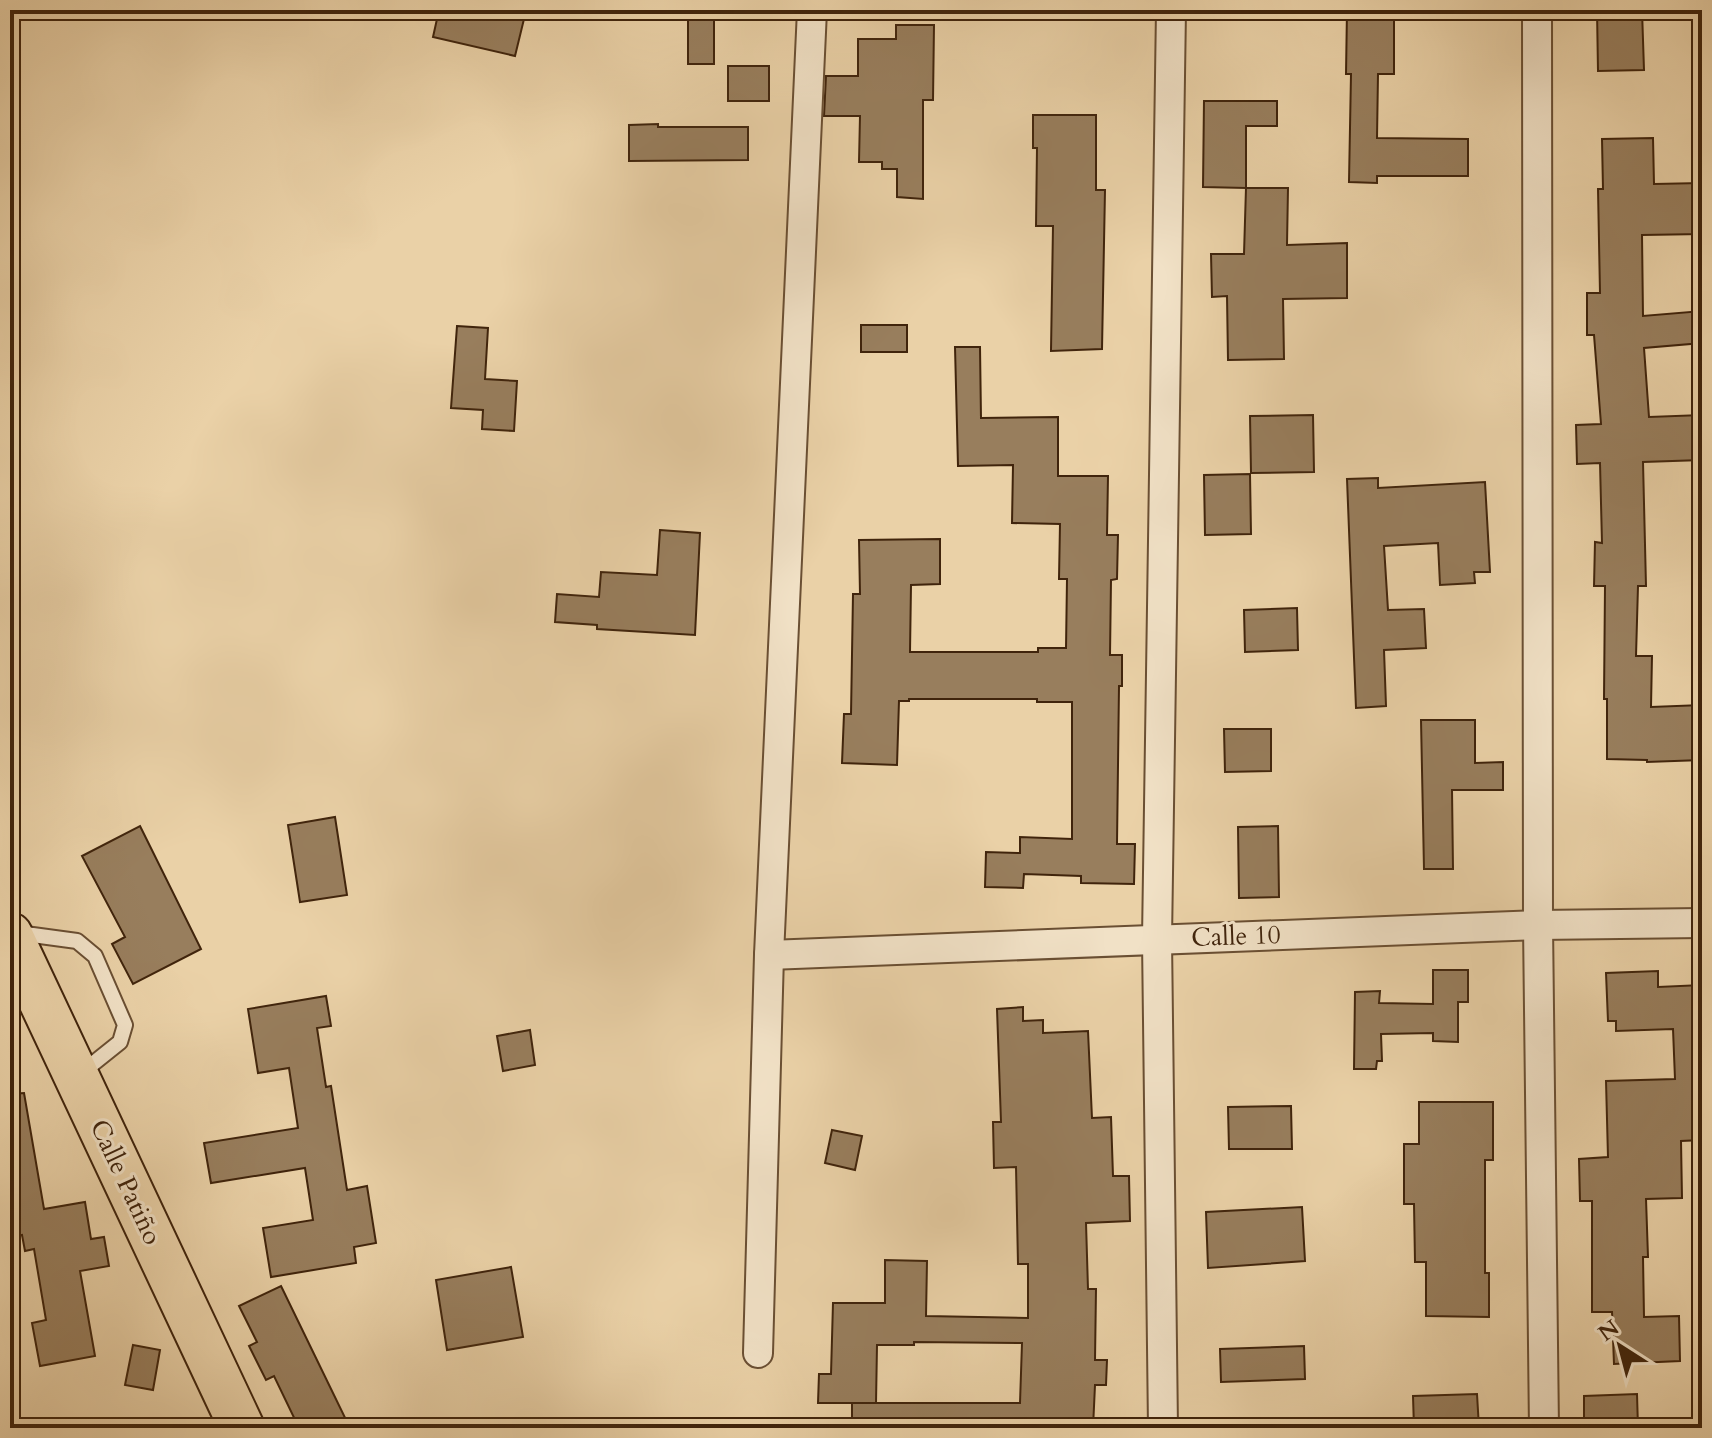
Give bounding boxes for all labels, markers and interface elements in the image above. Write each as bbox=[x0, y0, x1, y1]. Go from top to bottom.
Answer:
street label: Calle 10 bbox=[1191, 917, 1281, 955]
street label: Calle Patiño bbox=[82, 1114, 170, 1250]
north arrow bbox=[1580, 1306, 1660, 1386]
text: N bbox=[1592, 1313, 1625, 1348]

